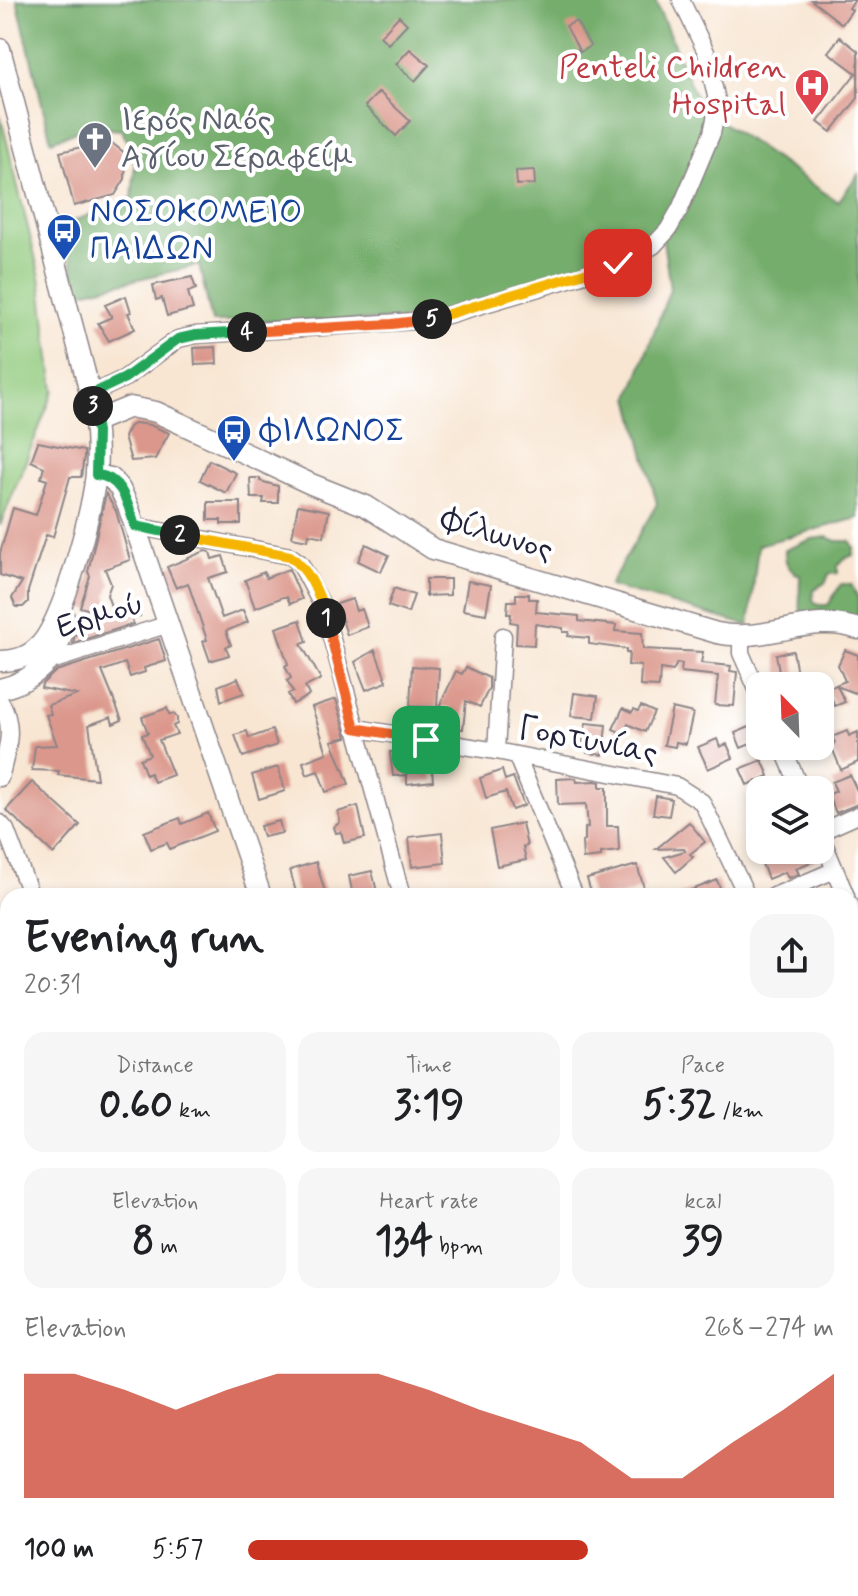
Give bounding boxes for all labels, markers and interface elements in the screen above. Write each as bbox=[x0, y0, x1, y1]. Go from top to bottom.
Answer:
place label: Penteli Children Hospital bbox=[559, 47, 786, 126]
hospital icon: Penteli Children Hospital bbox=[793, 67, 831, 117]
place label: Ιερός Ναός Αγίου Σεραφείμ bbox=[121, 100, 354, 179]
church icon: Ιερός Ναός Αγίου Σεραφείμ bbox=[76, 120, 114, 170]
place label: ΝΟΣΟΚΟΜΕΙΟ ΠΑΙΔΩΝ bbox=[90, 192, 302, 271]
bus stop icon: ΝΟΣΟΚΟΜΕΙΟ ΠΑΙΔΩΝ bbox=[45, 212, 83, 262]
pin bbox=[584, 229, 652, 297]
icon: check bbox=[596, 241, 640, 285]
pin: 5 bbox=[412, 299, 452, 339]
text: 5 bbox=[425, 305, 439, 333]
pin: 4 bbox=[227, 312, 267, 352]
text: 4 bbox=[241, 318, 253, 346]
pin: 3 bbox=[73, 386, 113, 426]
text: 3 bbox=[88, 392, 98, 420]
place label: ΦΙΛΩΝΟΣ bbox=[259, 411, 405, 453]
bus stop icon: ΦΙΛΩΝΟΣ bbox=[215, 413, 253, 463]
street label: Φίλωνος bbox=[435, 498, 558, 572]
pin: 2 bbox=[160, 515, 200, 555]
text: 2 bbox=[175, 521, 185, 549]
street label: Ερμού bbox=[52, 583, 148, 649]
pin: 1 bbox=[306, 598, 346, 638]
text: 1 bbox=[321, 604, 331, 632]
north arrow bbox=[746, 672, 834, 760]
map controls bbox=[746, 672, 834, 864]
pin bbox=[392, 706, 460, 774]
street label: Γορτυνίας bbox=[515, 707, 661, 775]
icon: arrive bbox=[404, 718, 448, 762]
button: layers bbox=[746, 776, 834, 864]
text: Evening run bbox=[24, 910, 264, 968]
button: share bbox=[750, 914, 834, 998]
text: 20:31 bbox=[24, 969, 82, 1003]
text: Distance bbox=[116, 1052, 194, 1080]
text: Time bbox=[406, 1052, 452, 1080]
text: Pace bbox=[681, 1052, 725, 1080]
text: 0.60 bbox=[99, 1080, 173, 1132]
text: 3:19 bbox=[394, 1080, 464, 1132]
text: 5:32 bbox=[642, 1080, 716, 1132]
text: km bbox=[173, 1097, 211, 1125]
text: /km bbox=[716, 1097, 764, 1125]
text: Elevation bbox=[112, 1188, 198, 1216]
text: Heart rate bbox=[380, 1188, 478, 1216]
text: kcal bbox=[685, 1188, 721, 1216]
text: 8 bbox=[132, 1216, 155, 1268]
text: 134 bbox=[375, 1216, 433, 1268]
text: 39 bbox=[682, 1216, 724, 1268]
text: m bbox=[155, 1233, 178, 1261]
text: bpm bbox=[433, 1233, 483, 1261]
text: Elevation bbox=[24, 1312, 126, 1346]
text: 268–274 m bbox=[704, 1312, 834, 1346]
text: 100 m bbox=[24, 1533, 94, 1567]
text: 5:57 bbox=[152, 1533, 203, 1567]

